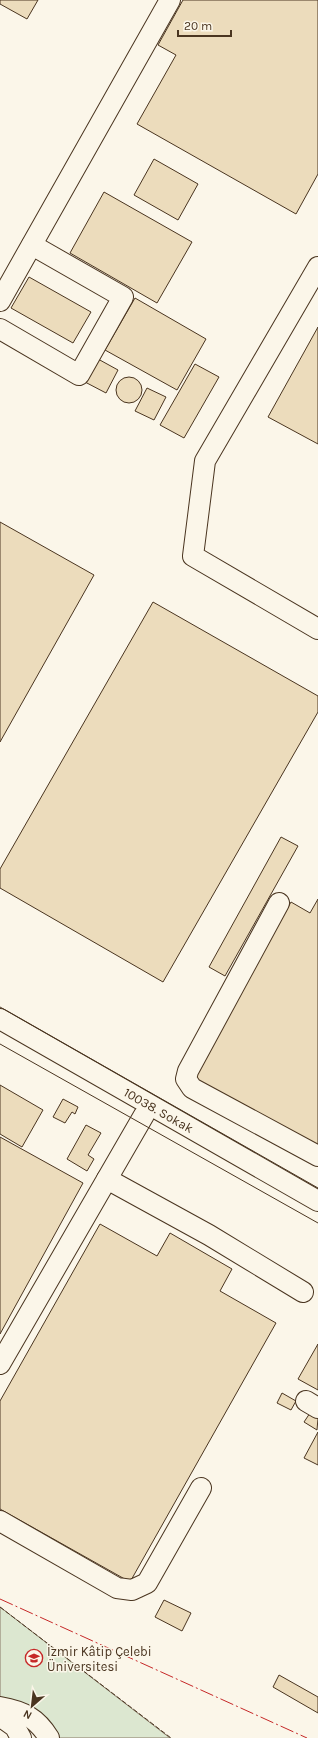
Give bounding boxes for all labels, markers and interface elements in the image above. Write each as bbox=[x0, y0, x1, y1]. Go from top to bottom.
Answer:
scale bar bbox=[178, 12, 231, 38]
text: 20 m bbox=[184, 19, 212, 33]
street label: 10038. Sokak bbox=[121, 1085, 196, 1136]
place label: İzmir Kâtip Çelebi Üniversitesi bbox=[47, 1644, 152, 1674]
school or university icon: İzmir Kâtip Çelebi Üniversitesi bbox=[24, 1648, 44, 1668]
north arrow bbox=[12, 1686, 52, 1726]
text: N bbox=[21, 1707, 34, 1722]

